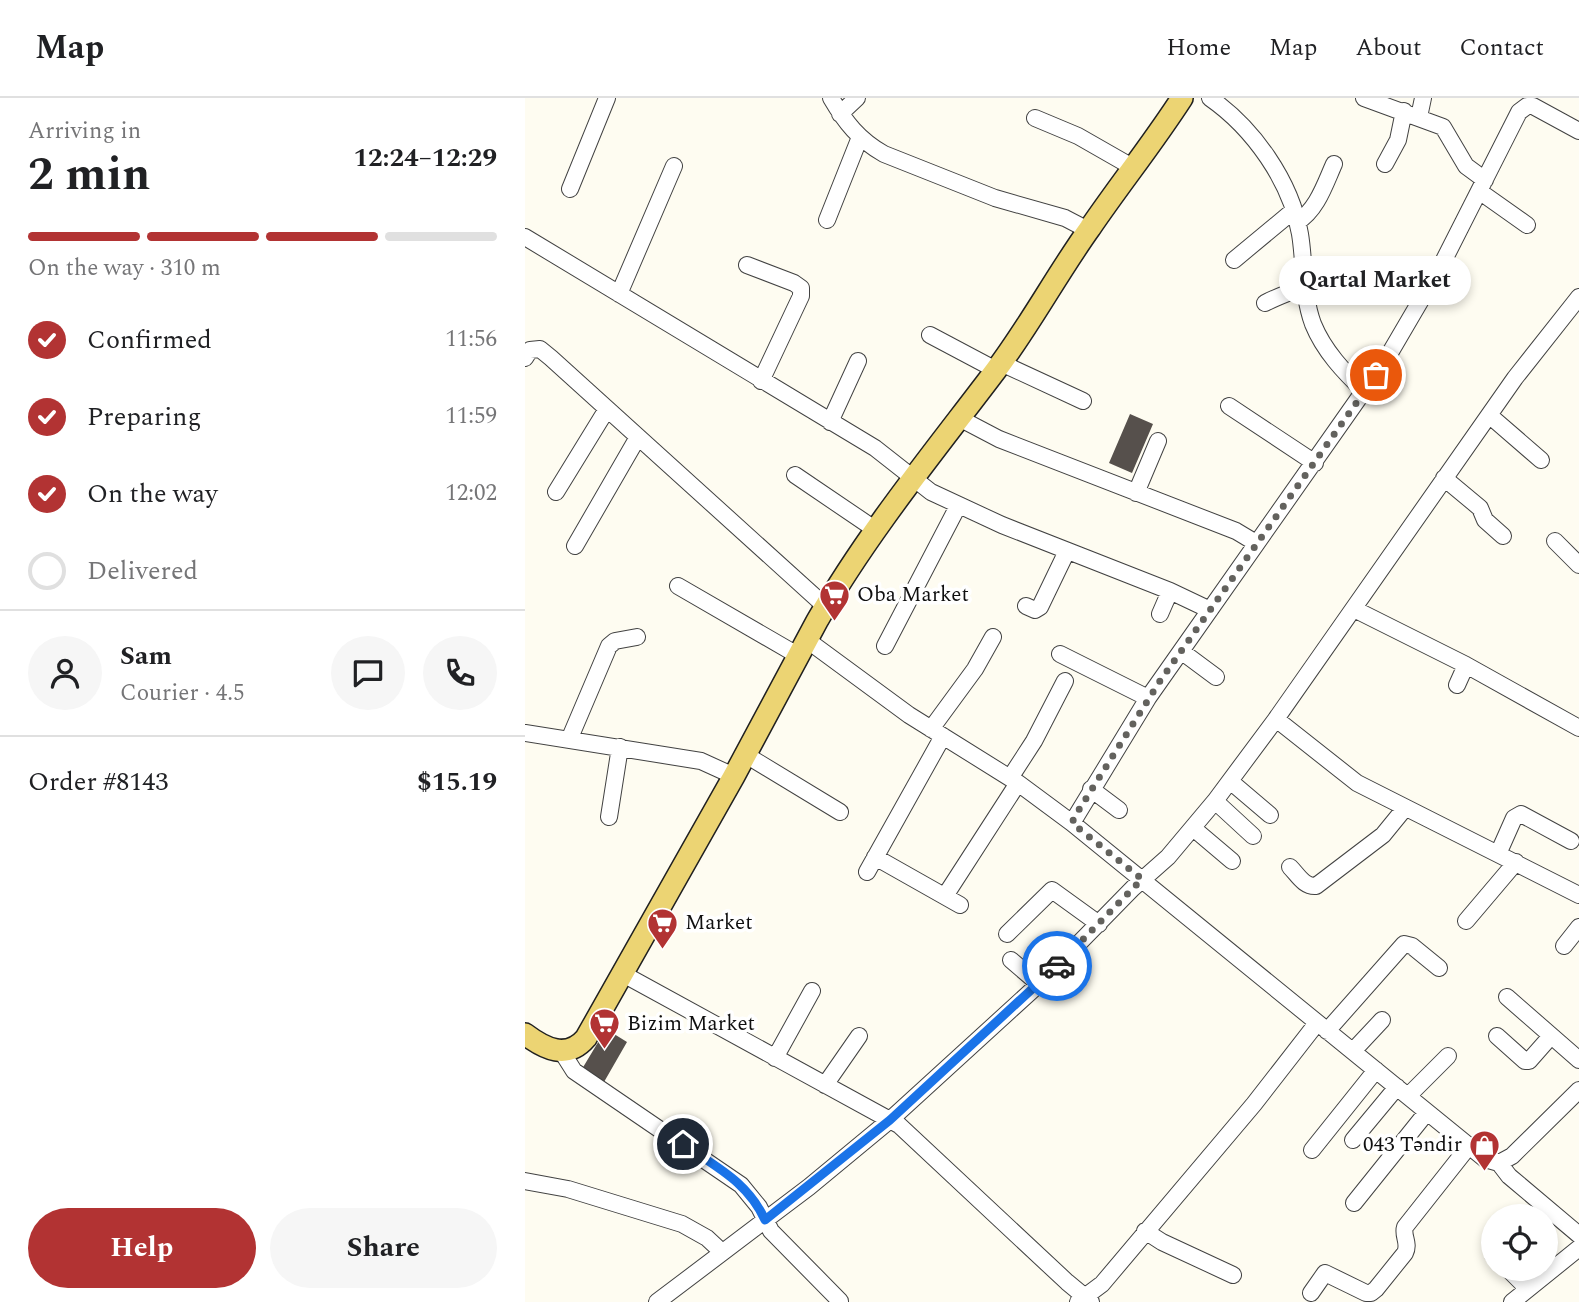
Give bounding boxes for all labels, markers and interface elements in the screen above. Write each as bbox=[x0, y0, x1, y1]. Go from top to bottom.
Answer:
text: Map bbox=[35, 23, 104, 73]
text: Home bbox=[1166, 30, 1231, 66]
text: Map bbox=[1269, 30, 1317, 66]
text: About bbox=[1355, 30, 1421, 66]
text: Contact bbox=[1459, 30, 1544, 66]
text: Arriving in bbox=[28, 114, 141, 149]
text: 12:24–12:29 bbox=[353, 138, 497, 178]
text: 2 min bbox=[28, 140, 150, 210]
text: On the way · 310 m bbox=[28, 251, 221, 286]
callout: Qartal Market bbox=[1280, 256, 1472, 305]
text: Qartal Market bbox=[1299, 263, 1451, 298]
text: Confirmed bbox=[87, 320, 212, 360]
icon: check bbox=[28, 321, 66, 359]
text: 11:56 bbox=[445, 322, 497, 357]
pin bbox=[1346, 345, 1406, 405]
icon: bag bbox=[1357, 356, 1395, 394]
text: Preparing bbox=[87, 397, 201, 437]
icon: check bbox=[28, 398, 66, 436]
text: 11:59 bbox=[445, 399, 497, 434]
text: On the way bbox=[87, 474, 218, 514]
icon: check bbox=[28, 475, 66, 513]
text: 12:02 bbox=[445, 476, 497, 511]
text: Delivered bbox=[87, 551, 198, 591]
supermarket icon: Oba Market bbox=[817, 578, 851, 622]
place label: Oba Market bbox=[857, 579, 969, 611]
button: person bbox=[28, 636, 102, 710]
text: Sam bbox=[120, 636, 172, 676]
button: chat bbox=[331, 636, 405, 710]
button: phone bbox=[423, 636, 497, 710]
text: Courier · 4.5 bbox=[120, 676, 245, 711]
text: Order #8143 bbox=[28, 762, 168, 802]
text: $15.19 bbox=[417, 762, 497, 802]
supermarket icon: Market bbox=[645, 906, 679, 950]
place label: Market bbox=[685, 907, 753, 939]
courier bbox=[1022, 931, 1092, 1001]
icon: car bbox=[1038, 947, 1076, 985]
supermarket icon: Bizim Market bbox=[587, 1007, 621, 1051]
place label: Bizim Market bbox=[627, 1008, 755, 1040]
pin bbox=[653, 1114, 713, 1174]
icon: home bbox=[664, 1125, 702, 1163]
shop icon: 043 Təndir bbox=[1468, 1128, 1502, 1172]
place label: 043 Təndir bbox=[1363, 1129, 1462, 1161]
map controls bbox=[1481, 1204, 1558, 1281]
button: locate bbox=[1481, 1204, 1558, 1281]
button: Help bbox=[28, 1208, 256, 1288]
button: Share bbox=[270, 1208, 497, 1288]

